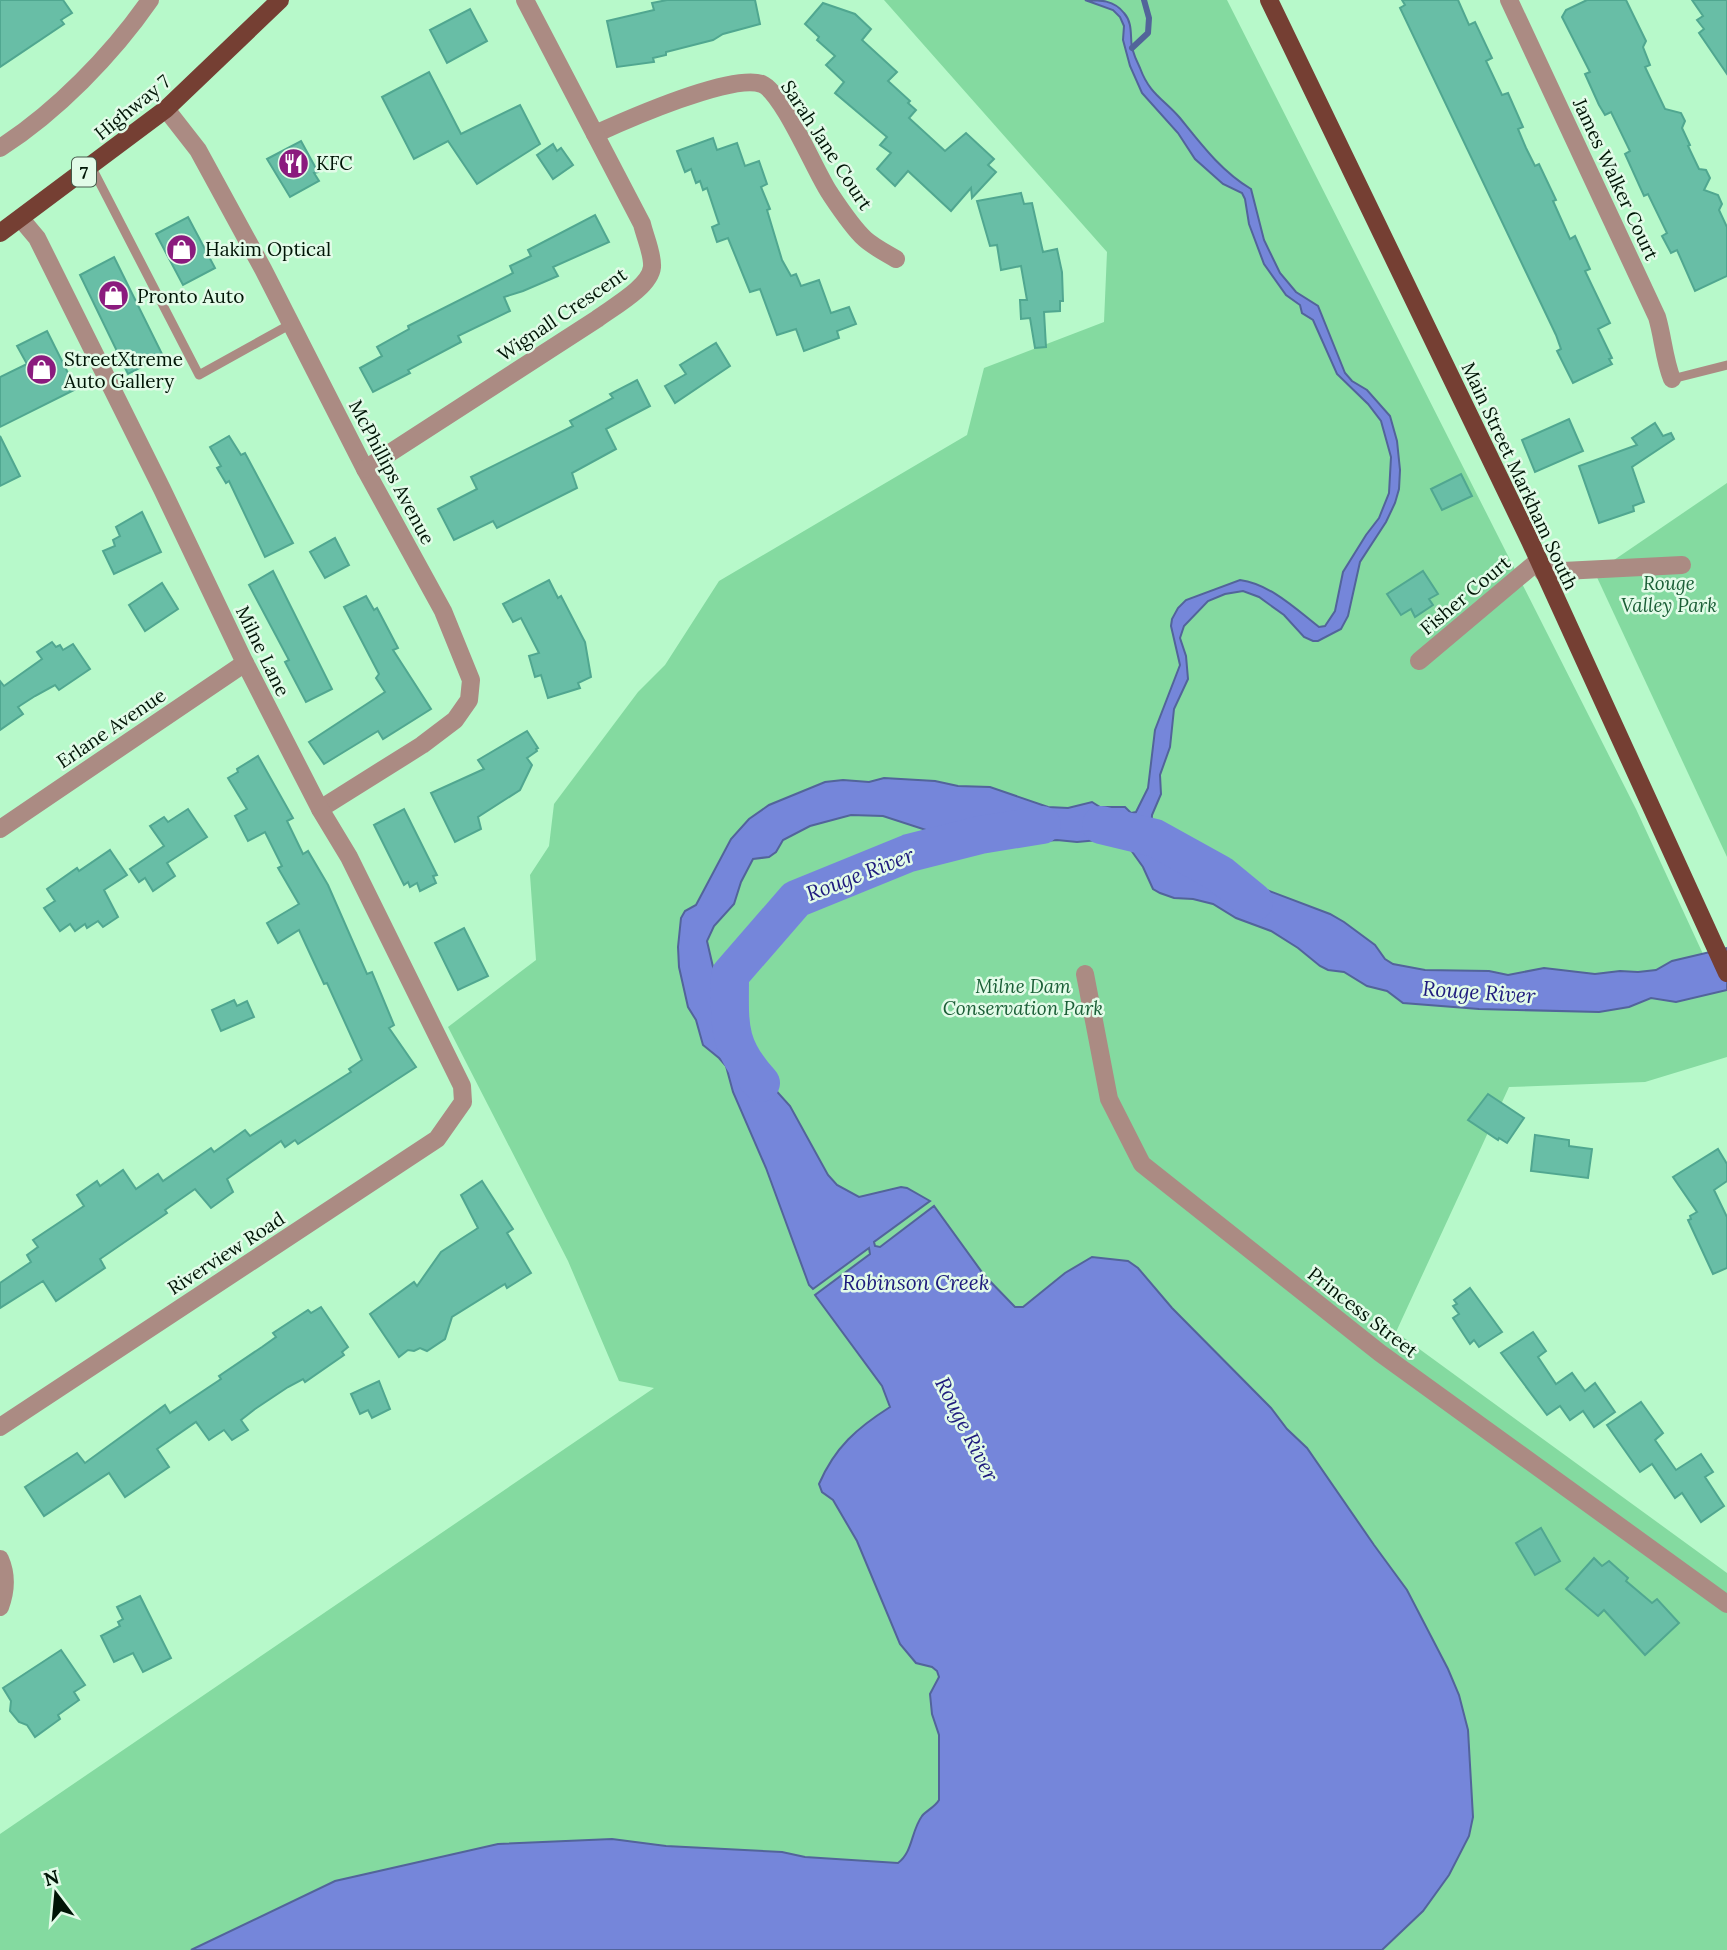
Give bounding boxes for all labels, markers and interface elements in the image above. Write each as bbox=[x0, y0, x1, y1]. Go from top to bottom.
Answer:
street label: Highway 7 bbox=[89, 69, 175, 145]
street label: Sarah Jane Court bbox=[776, 76, 878, 215]
street label: James Walker Court bbox=[1568, 93, 1664, 264]
restaurant icon: KFC bbox=[276, 146, 310, 180]
place label: KFC bbox=[316, 151, 353, 175]
road number: 7 bbox=[72, 158, 96, 187]
shop icon: Hakim Optical bbox=[165, 232, 199, 266]
place label: Hakim Optical bbox=[205, 237, 331, 261]
street label: Wignall Crescent bbox=[493, 262, 632, 366]
shop icon: Pronto Auto bbox=[97, 279, 131, 313]
place label: Pronto Auto bbox=[137, 284, 244, 308]
place label: StreetXtreme Auto Gallery bbox=[63, 347, 183, 393]
shop icon: StreetXtreme Auto Gallery bbox=[24, 353, 58, 387]
street label: Main Street Markham South bbox=[1457, 358, 1583, 594]
street label: McPhillips Avenue bbox=[344, 396, 440, 548]
street label: Fisher Court bbox=[1415, 550, 1516, 640]
park label: Rouge Valley Park bbox=[1621, 571, 1717, 617]
street label: Milne Lane bbox=[231, 602, 295, 700]
street label: Erlane Avenue bbox=[52, 683, 170, 773]
water label: Rouge River bbox=[802, 841, 918, 907]
park label: Milne Dam Conservation Park bbox=[943, 974, 1103, 1020]
water label: Rouge River bbox=[1422, 975, 1537, 1009]
street label: Riverview Road bbox=[163, 1206, 289, 1300]
street label: Princess Street bbox=[1303, 1261, 1423, 1363]
water label: Robinson Creek bbox=[842, 1269, 990, 1296]
water label: Rouge River bbox=[929, 1372, 1005, 1486]
north arrow bbox=[21, 1859, 91, 1929]
text: N bbox=[41, 1864, 62, 1891]

